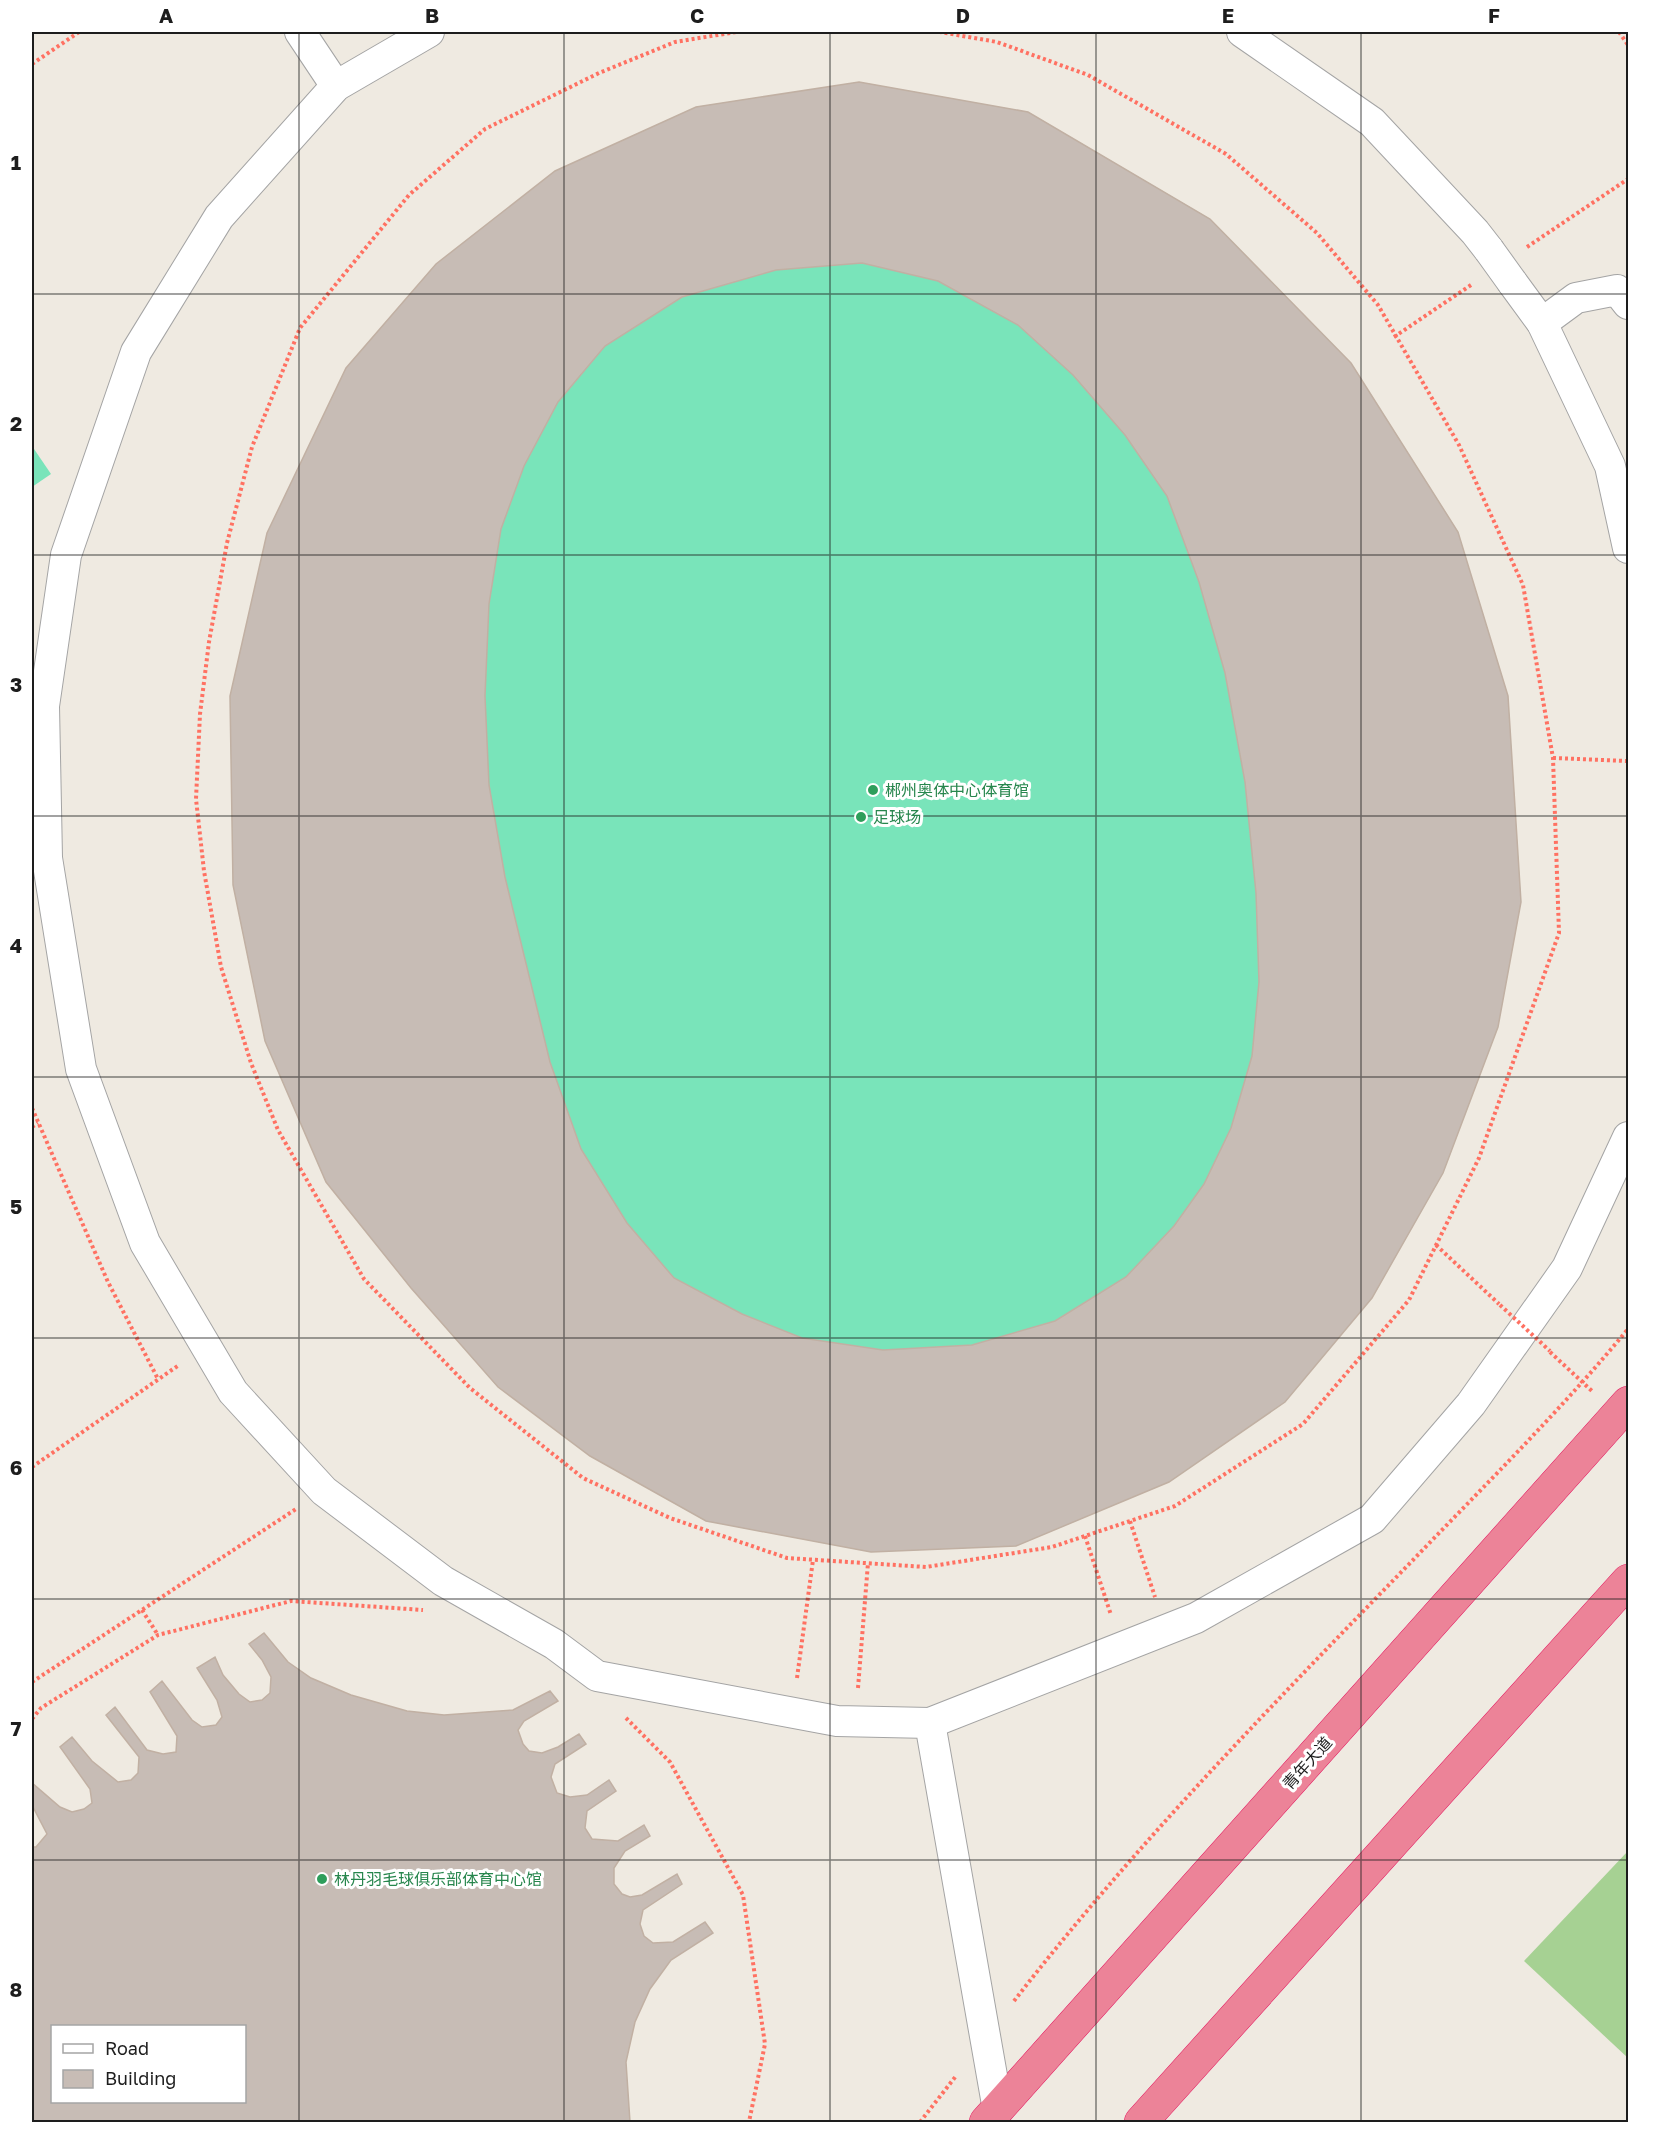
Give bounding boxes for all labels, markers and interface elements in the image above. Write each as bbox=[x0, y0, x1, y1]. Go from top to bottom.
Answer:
text: A bbox=[159, 3, 173, 27]
text: B bbox=[425, 3, 439, 27]
text: C bbox=[690, 3, 704, 27]
text: D bbox=[956, 3, 970, 27]
text: E bbox=[1222, 3, 1234, 27]
text: F bbox=[1488, 3, 1500, 27]
text: 1 bbox=[11, 150, 21, 174]
text: 2 bbox=[10, 411, 22, 435]
text: 3 bbox=[10, 672, 22, 696]
place label: 郴州奥体中心体育馆 bbox=[885, 780, 1029, 800]
marker: 郴州奥体中心体育馆 bbox=[866, 783, 880, 797]
place label: 足球场 bbox=[873, 807, 921, 827]
marker: 足球场 bbox=[854, 810, 868, 824]
text: 4 bbox=[10, 933, 22, 957]
text: 5 bbox=[10, 1194, 22, 1218]
text: 6 bbox=[10, 1455, 22, 1479]
text: 7 bbox=[11, 1716, 22, 1740]
street label: 青年大道 bbox=[1278, 1733, 1336, 1793]
place label: 林丹羽毛球俱乐部体育中心馆 bbox=[334, 1869, 542, 1889]
marker: 林丹羽毛球俱乐部体育中心馆 bbox=[315, 1872, 329, 1886]
text: 8 bbox=[10, 1977, 22, 2001]
legend bbox=[51, 2025, 246, 2103]
text: Road bbox=[105, 2037, 149, 2059]
text: Building bbox=[105, 2067, 176, 2089]

